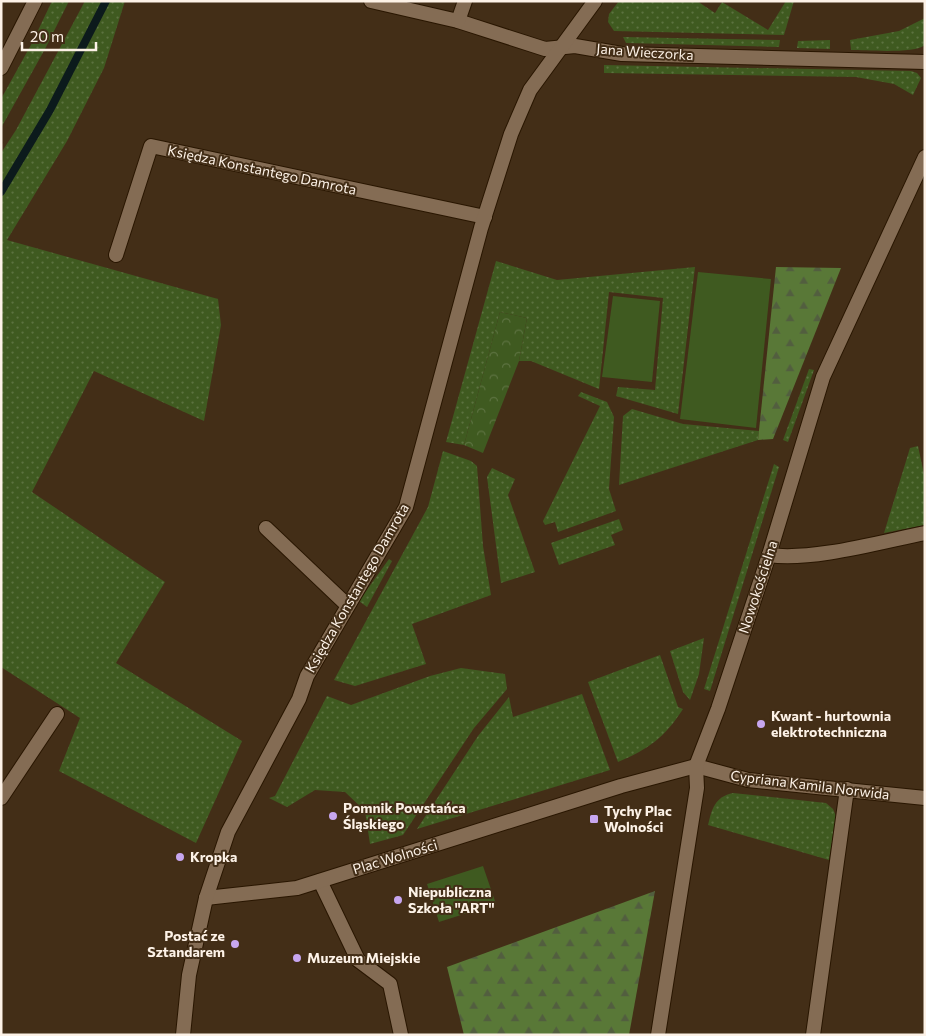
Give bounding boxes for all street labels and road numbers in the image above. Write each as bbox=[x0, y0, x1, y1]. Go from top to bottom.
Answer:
street label: Jana Wieczorka bbox=[596, 40, 694, 63]
street label: Księdza Konstantego Damrota bbox=[166, 141, 358, 198]
street label: Księdza Konstantego Damrota bbox=[301, 500, 412, 675]
street label: Nowokościelna bbox=[735, 538, 781, 635]
street label: Cypriana Kamila Norwida bbox=[730, 766, 891, 803]
street label: Plac Wolności bbox=[350, 836, 439, 877]

